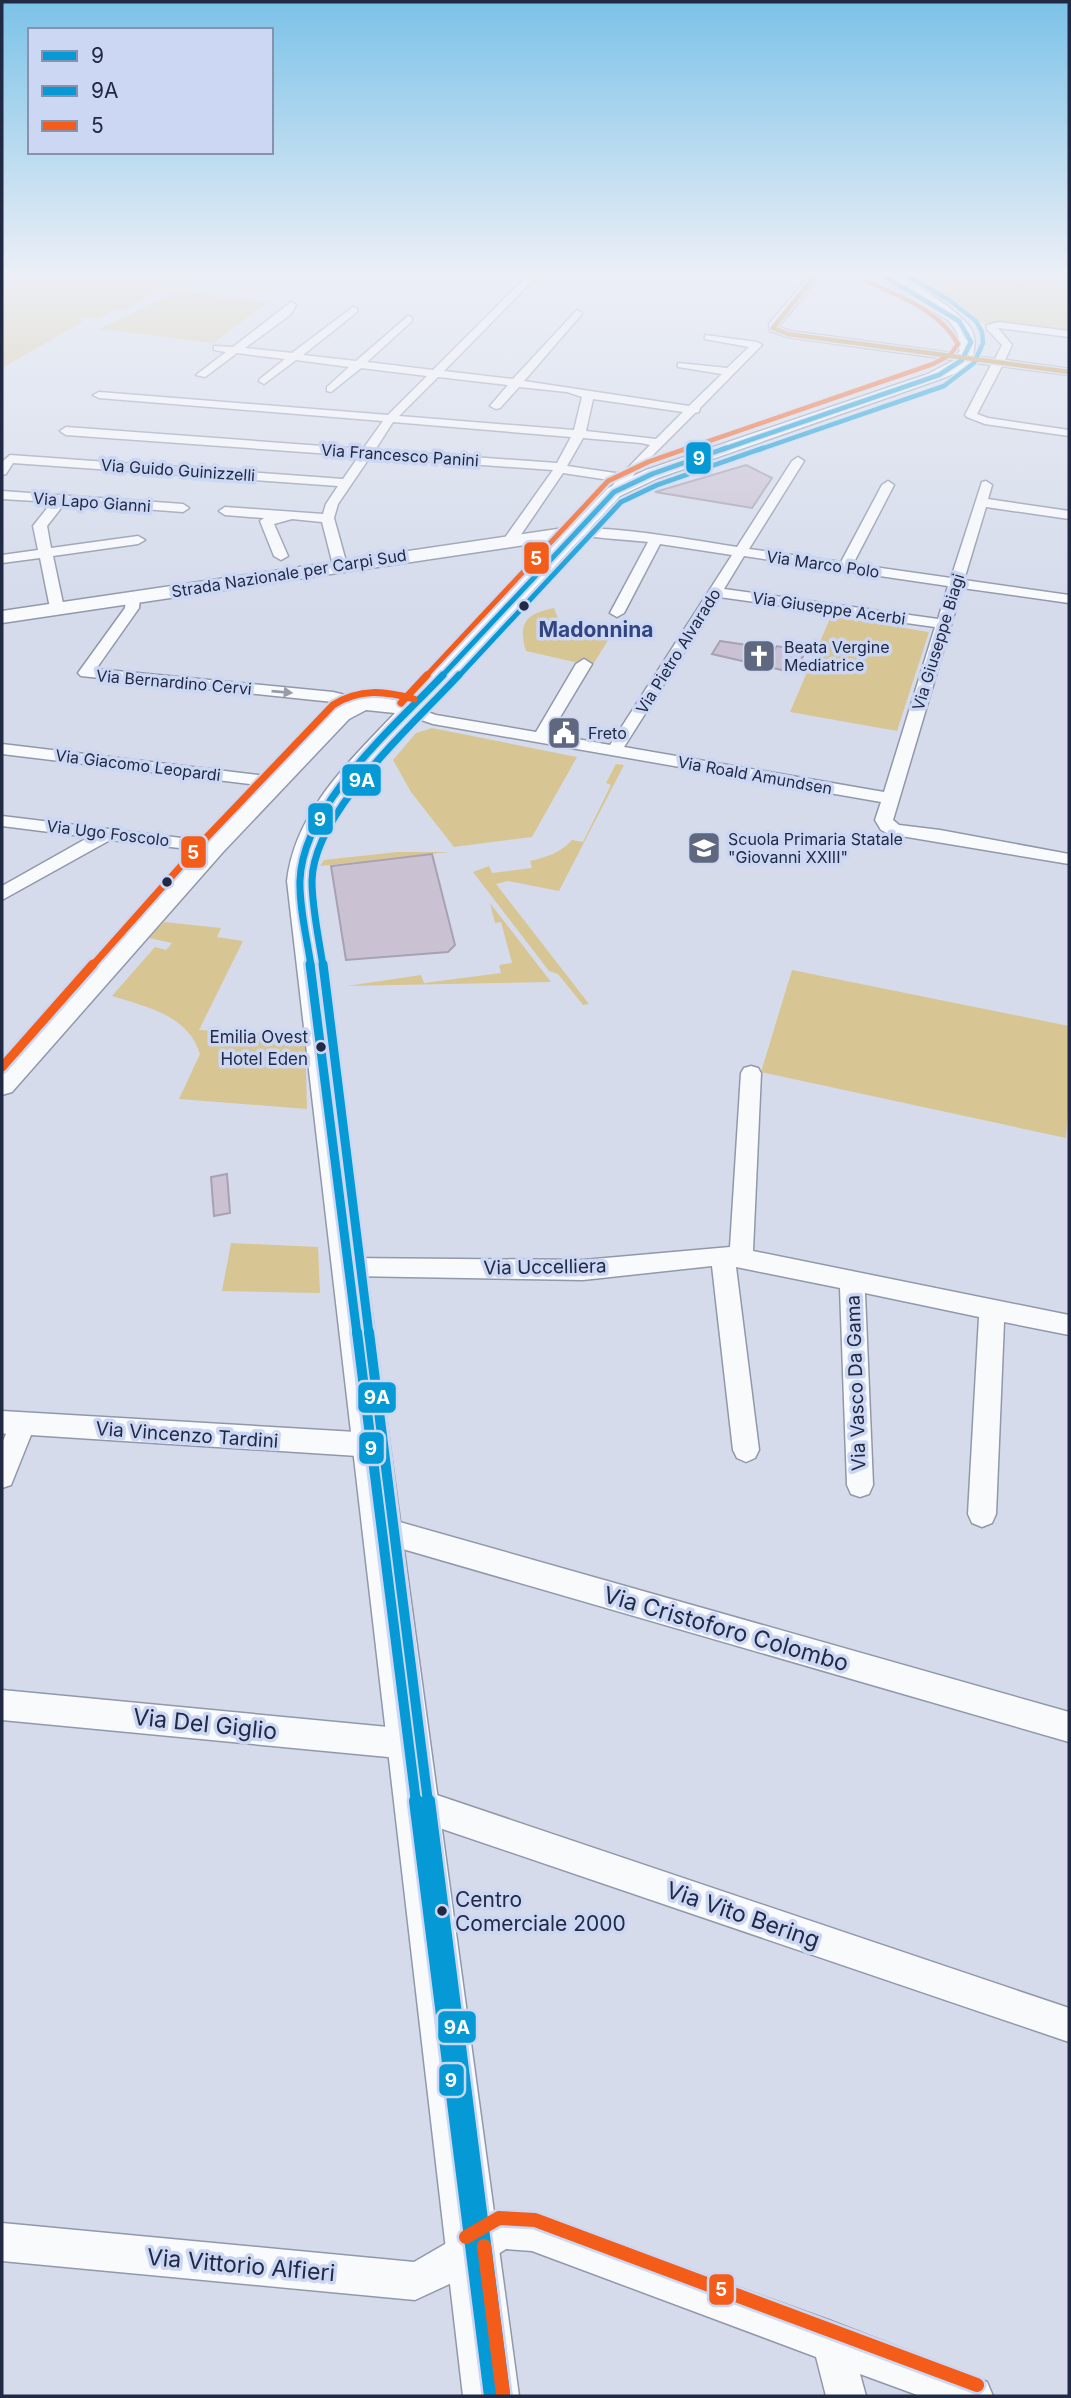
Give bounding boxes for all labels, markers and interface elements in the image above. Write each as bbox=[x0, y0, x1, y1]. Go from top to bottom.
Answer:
legend bbox=[28, 28, 273, 154]
text: 9 bbox=[91, 43, 104, 68]
text: 9A bbox=[91, 78, 119, 103]
text: 5 bbox=[91, 113, 104, 138]
street label: Via Francesco Panini bbox=[321, 440, 479, 470]
line badge: 9 bbox=[685, 441, 712, 475]
text: 9 bbox=[693, 447, 705, 470]
street label: Via Guido Guinizzelli bbox=[100, 455, 256, 485]
street label: Via Lapo Gianni bbox=[32, 488, 152, 516]
line badge: 5 bbox=[523, 541, 550, 575]
street label: Strada Nazionale per Carpi Sud bbox=[170, 545, 408, 601]
street label: Via Marco Polo bbox=[765, 546, 881, 582]
text: 5 bbox=[530, 547, 542, 570]
street label: Via Giuseppe Biagi bbox=[908, 571, 968, 713]
street label: Via Pietro Alvarado bbox=[631, 585, 725, 717]
street label: Via Giuseppe Acerbi bbox=[751, 587, 907, 629]
unlabelled marker bbox=[517, 599, 531, 613]
district label: Madonnina bbox=[539, 617, 653, 642]
church icon: Beata Vergine Mediatrice bbox=[740, 637, 778, 675]
place label: Beata Vergine Mediatrice bbox=[784, 637, 890, 675]
street label: Via Bernardino Cervi bbox=[95, 665, 253, 699]
one-way arrow bbox=[271, 687, 293, 698]
public building icon: Freto bbox=[545, 714, 583, 752]
place label: Freto bbox=[588, 723, 627, 743]
street label: Via Giacomo Leopardi bbox=[54, 745, 222, 785]
street label: Via Roald Amundsen bbox=[676, 752, 834, 798]
line badge: 9A bbox=[341, 763, 382, 797]
text: 9A bbox=[349, 769, 375, 792]
line badge: 9 bbox=[307, 802, 334, 836]
text: 9 bbox=[314, 808, 326, 831]
street label: Via Ugo Foscolo bbox=[46, 816, 170, 850]
school or university icon: Scuola Primaria Statale "Giovanni XXIII" bbox=[685, 829, 723, 867]
place label: Scuola Primaria Statale "Giovanni XXIII" bbox=[728, 829, 903, 867]
line badge: 5 bbox=[180, 835, 207, 869]
text: 5 bbox=[187, 841, 199, 864]
unlabelled marker bbox=[160, 875, 174, 889]
place label: Emilia Ovest Hotel Eden bbox=[210, 1027, 308, 1069]
marker: Emilia Ovest Hotel Eden bbox=[314, 1040, 328, 1054]
street label: Via Uccelliera bbox=[483, 1254, 607, 1280]
street label: Via Vasco Da Gama bbox=[841, 1295, 871, 1471]
line badge: 9A bbox=[357, 1381, 397, 1414]
text: 9A bbox=[364, 1386, 390, 1409]
street label: Via Vincenzo Tardini bbox=[95, 1417, 279, 1453]
line badge: 9 bbox=[358, 1431, 385, 1465]
text: 9 bbox=[365, 1437, 377, 1460]
street label: Via Cristoforo Colombo bbox=[600, 1581, 852, 1677]
street label: Via Del Giglio bbox=[132, 1703, 278, 1745]
street label: Via Vito Bering bbox=[663, 1876, 823, 1954]
place label: Centro Comerciale 2000 bbox=[455, 1887, 626, 1936]
marker: Centro Comerciale 2000 bbox=[435, 1904, 449, 1918]
line badge: 9A bbox=[437, 2010, 477, 2044]
text: 9A bbox=[444, 2016, 470, 2039]
line badge: 9 bbox=[438, 2063, 465, 2097]
text: 9 bbox=[445, 2069, 457, 2092]
street label: Via Vittorio Alfieri bbox=[146, 2243, 336, 2287]
line badge: 5 bbox=[708, 2273, 735, 2306]
text: 5 bbox=[715, 2278, 727, 2301]

